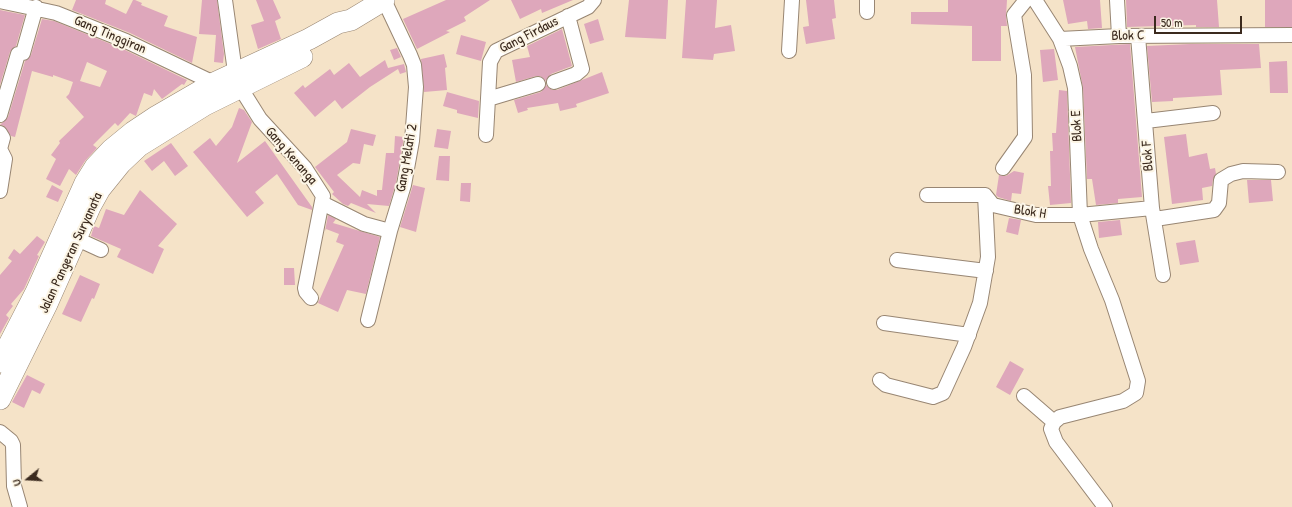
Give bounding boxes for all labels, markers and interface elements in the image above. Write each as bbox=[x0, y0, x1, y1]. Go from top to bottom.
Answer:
scale bar bbox=[1156, 8, 1244, 34]
street label: Gang Tinggiran bbox=[71, 12, 149, 58]
street label: Gang Firdaus bbox=[497, 13, 561, 57]
text: 50 m bbox=[1161, 14, 1182, 31]
street label: Blok C bbox=[1111, 27, 1145, 45]
street label: Blok E bbox=[1068, 110, 1086, 142]
street label: Gang Melati 2 bbox=[393, 123, 421, 193]
street label: Gang Kenanga bbox=[261, 124, 321, 188]
street label: Blok F bbox=[1139, 140, 1157, 172]
street label: Jalan Pangeran Suryanata bbox=[36, 190, 106, 316]
street label: Blok H bbox=[1013, 201, 1047, 223]
north arrow bbox=[8, 459, 48, 499]
text: U bbox=[9, 478, 24, 488]

